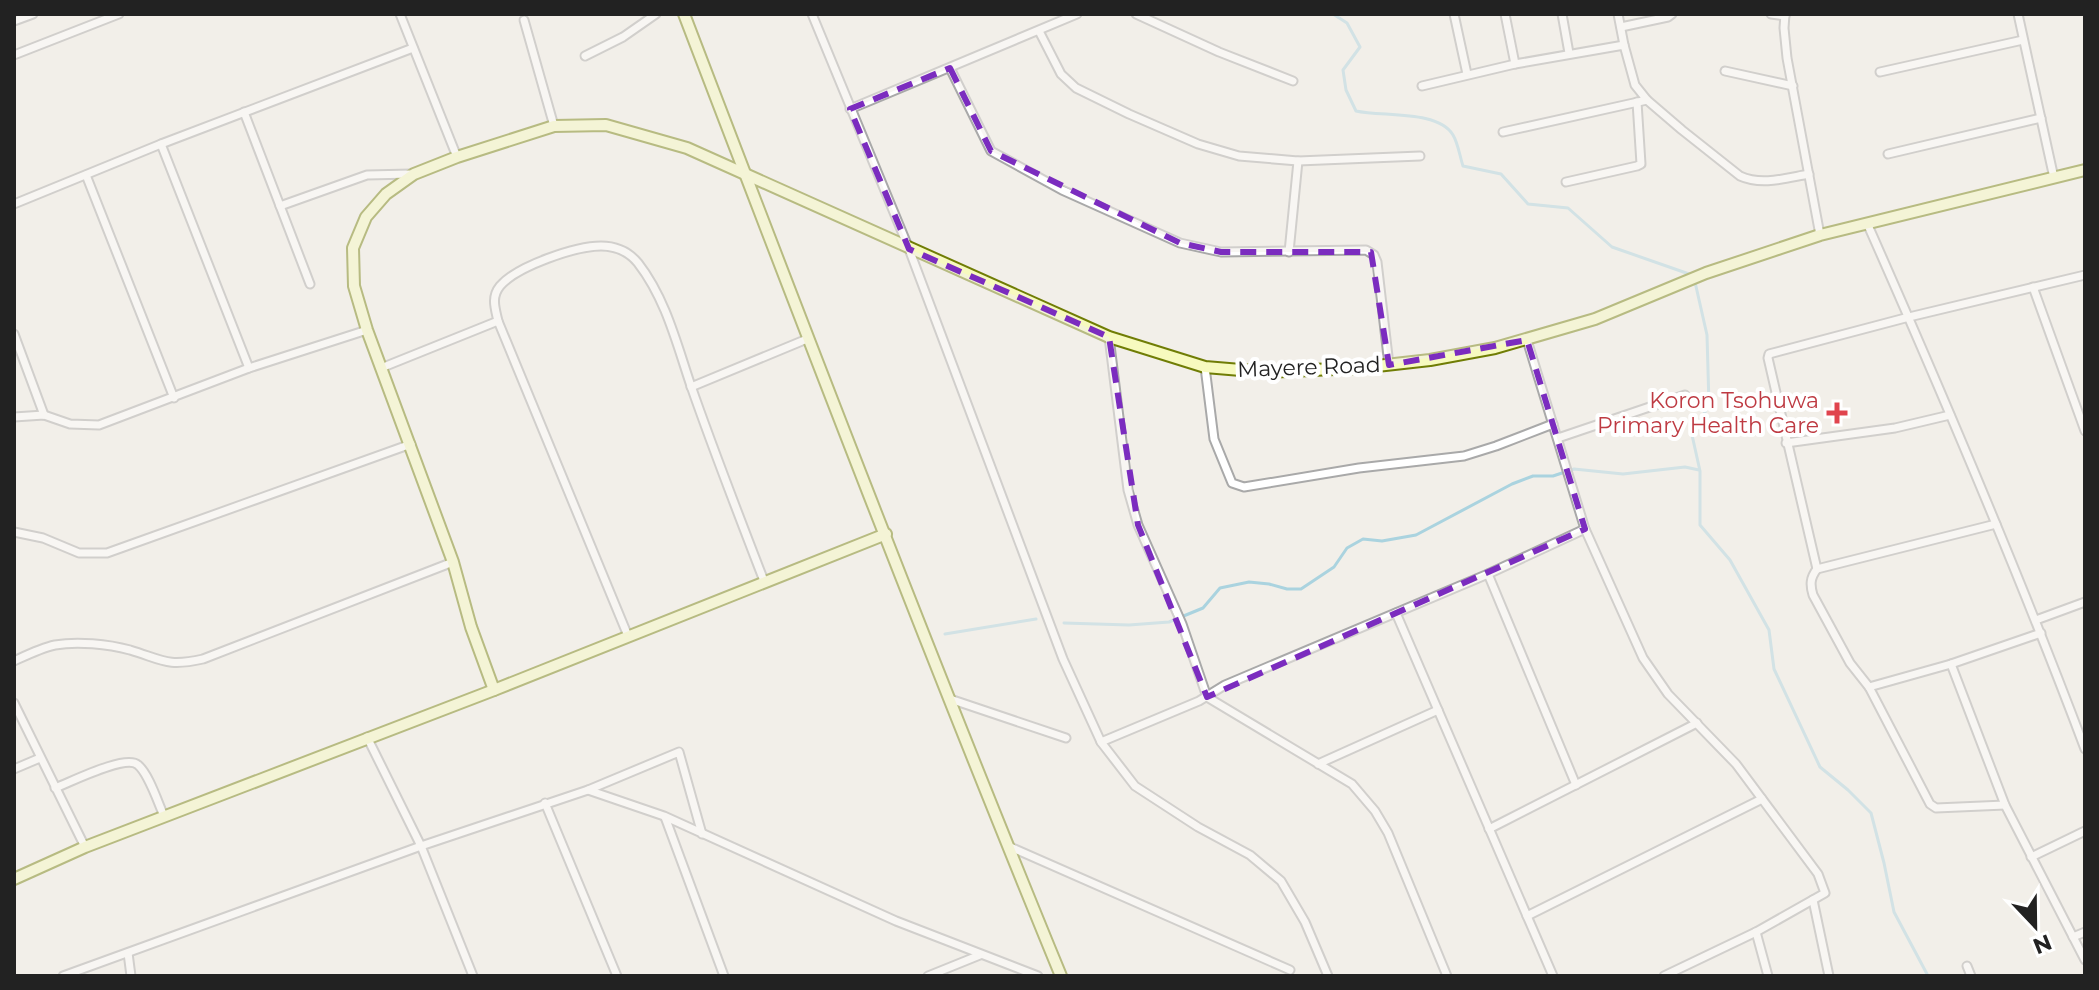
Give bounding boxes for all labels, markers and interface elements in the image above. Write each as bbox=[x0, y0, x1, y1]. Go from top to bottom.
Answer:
street label: Mayere Road bbox=[1237, 351, 1381, 383]
place label: Koron Tsohuwa Primary Health Care bbox=[1597, 387, 1819, 439]
marker: Koron Tsohuwa Primary Health Care bbox=[1826, 402, 1848, 424]
north arrow bbox=[1995, 886, 2075, 966]
text: N bbox=[2029, 928, 2056, 960]

